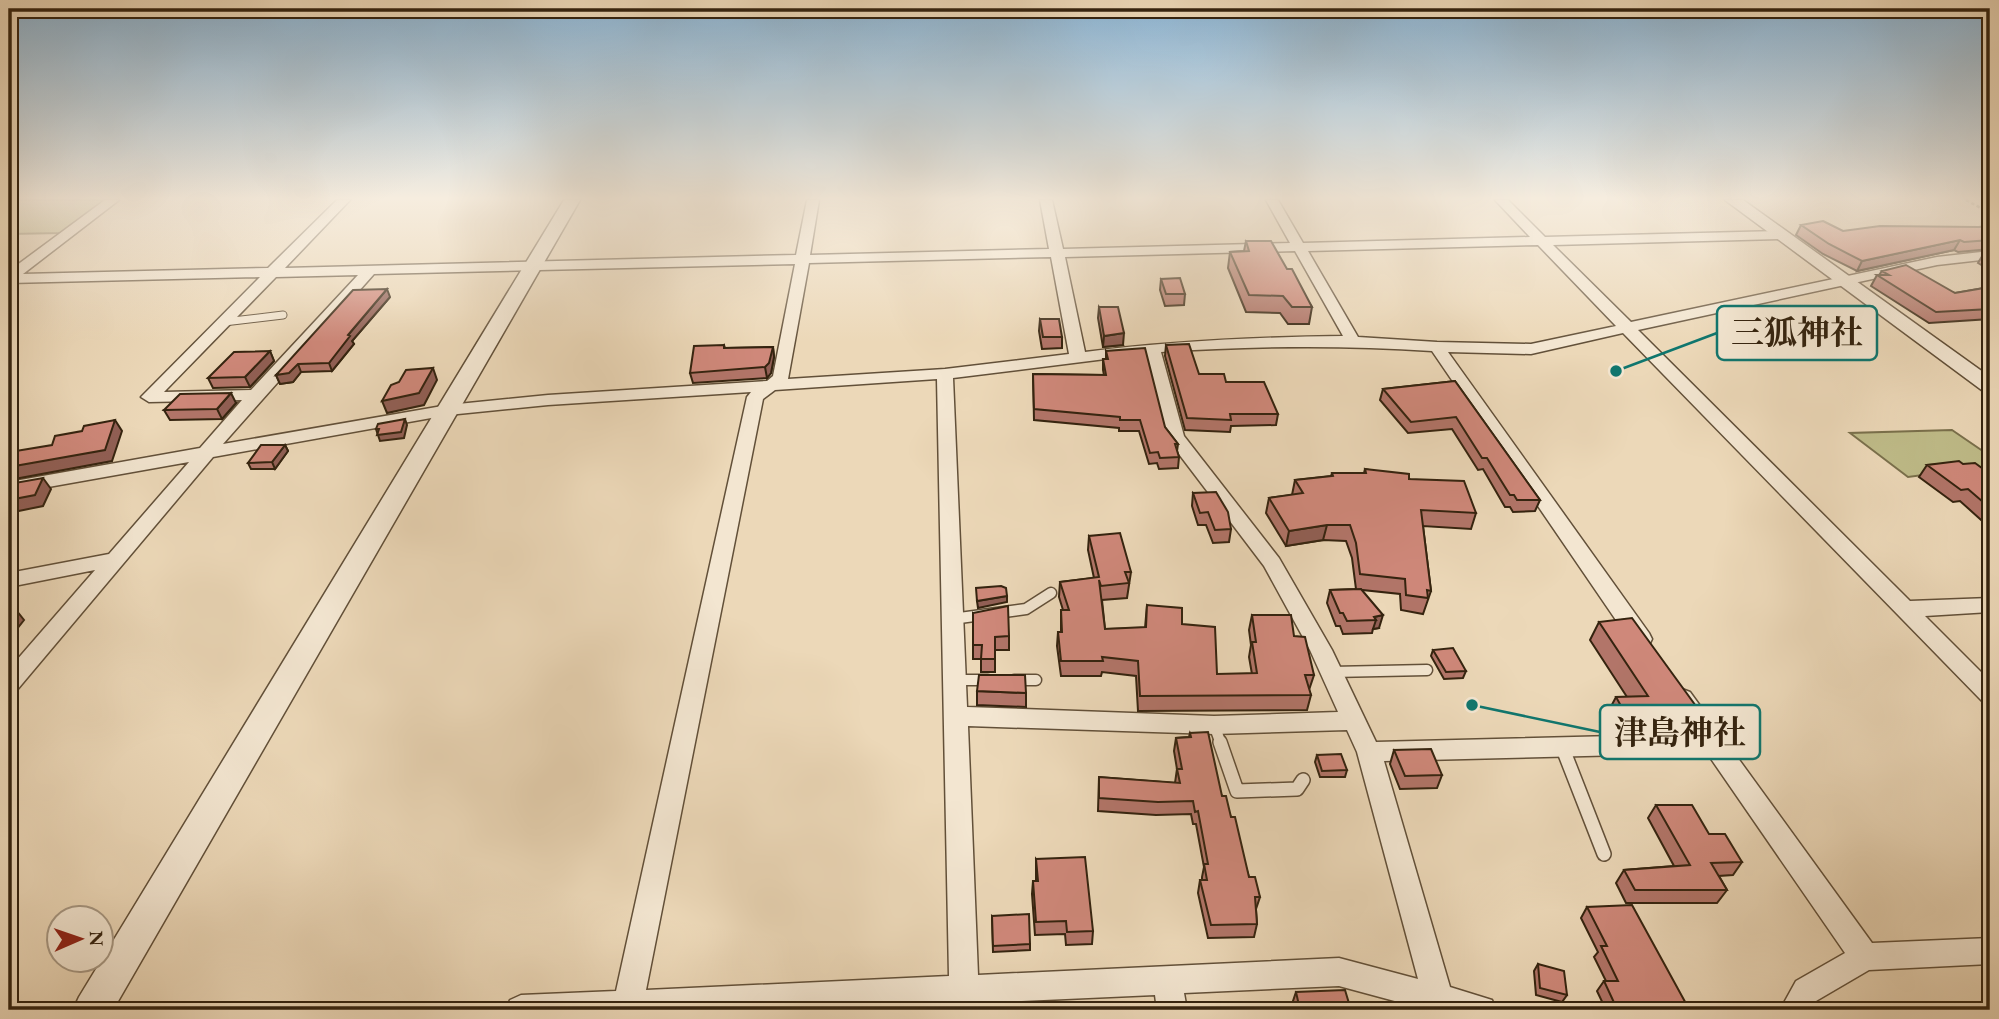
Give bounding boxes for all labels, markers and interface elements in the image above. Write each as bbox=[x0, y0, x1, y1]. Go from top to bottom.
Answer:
callout: 三狐神社 bbox=[1717, 306, 1877, 360]
text: 三狐神社 bbox=[1731, 311, 1863, 354]
callout: 津島神社 bbox=[1600, 705, 1760, 759]
text: 津島神社 bbox=[1614, 711, 1746, 754]
north arrow bbox=[46, 904, 116, 974]
text: N bbox=[84, 930, 109, 947]

